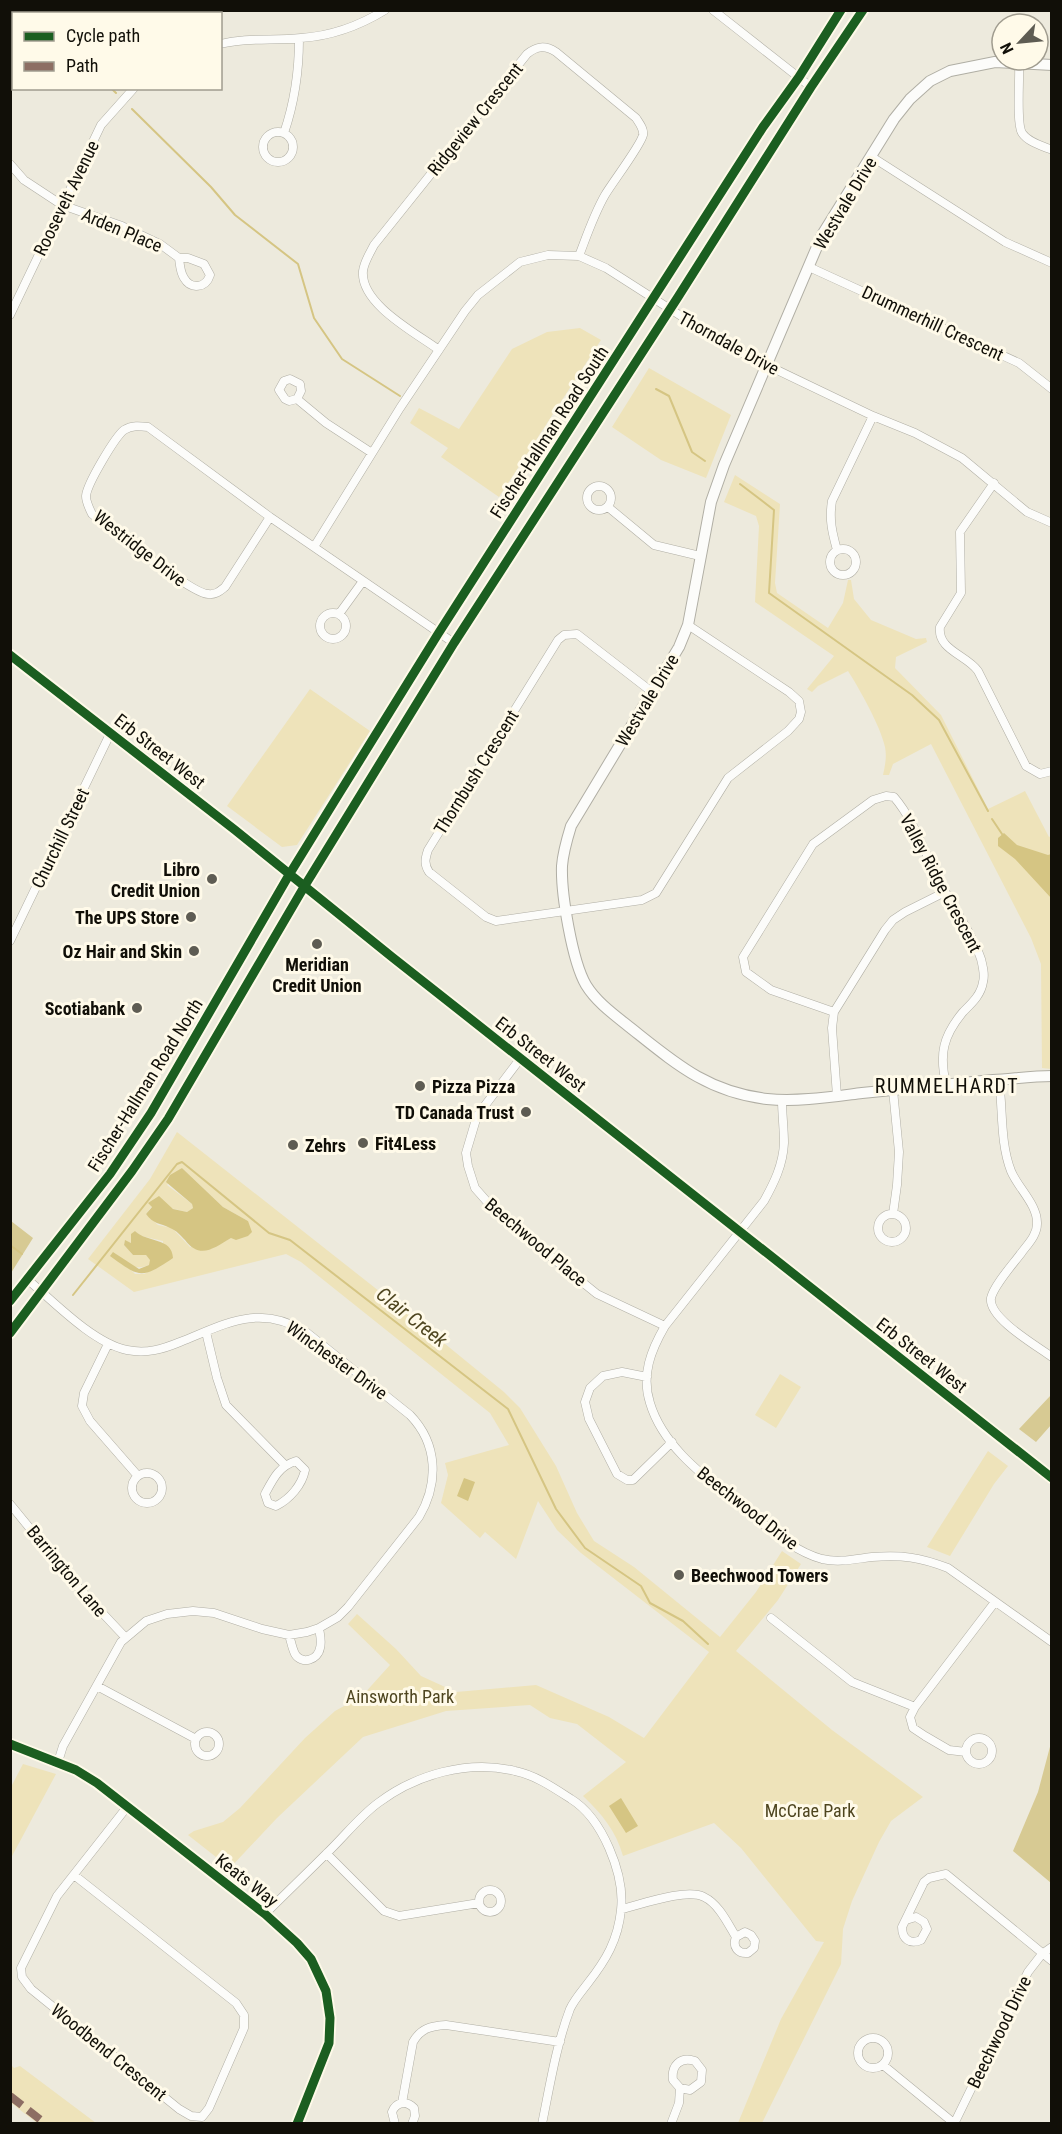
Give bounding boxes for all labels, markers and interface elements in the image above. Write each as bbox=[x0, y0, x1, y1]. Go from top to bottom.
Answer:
legend bbox=[12, 12, 222, 90]
north arrow bbox=[990, 12, 1050, 72]
text: Cycle path bbox=[66, 25, 140, 46]
text: N bbox=[996, 40, 1018, 57]
text: Path bbox=[66, 55, 99, 76]
street label: Ridgeview Crescent bbox=[423, 58, 527, 180]
street label: Roosevelt Avenue bbox=[29, 137, 103, 259]
street label: Westvale Drive bbox=[809, 153, 881, 253]
street label: Arden Place bbox=[79, 204, 165, 256]
street label: Drummerhill Crescent bbox=[859, 281, 1007, 365]
street label: Thorndale Drive bbox=[675, 307, 783, 379]
street label: Fischer-Hallman Road South bbox=[486, 342, 612, 522]
street label: Westridge Drive bbox=[90, 505, 190, 591]
street label: Westvale Drive bbox=[611, 650, 683, 750]
street label: Thornbush Crescent bbox=[429, 706, 523, 838]
street label: Erb Street West bbox=[111, 709, 209, 793]
street label: Churchill Street bbox=[27, 785, 93, 891]
street label: Valley Ridge Crescent bbox=[896, 810, 986, 956]
place label: Libro Credit Union bbox=[111, 859, 200, 901]
marker: Libro Credit Union bbox=[205, 872, 219, 886]
place label: The UPS Store bbox=[75, 907, 179, 928]
marker: The UPS Store bbox=[184, 910, 198, 924]
marker: Meridian Credit Union bbox=[310, 937, 324, 951]
place label: Oz Hair and Skin bbox=[63, 941, 182, 962]
marker: Oz Hair and Skin bbox=[187, 944, 201, 958]
place label: Meridian Credit Union bbox=[272, 954, 362, 996]
street label: Fischer-Hallman Road North bbox=[83, 995, 207, 1175]
place label: Scotiabank bbox=[45, 998, 125, 1019]
marker: Scotiabank bbox=[130, 1001, 144, 1015]
street label: Erb Street West bbox=[492, 1012, 590, 1096]
district label: RUMMELHARDT bbox=[875, 1074, 1019, 1098]
place label: Pizza Pizza bbox=[432, 1076, 515, 1097]
marker: Pizza Pizza bbox=[413, 1079, 427, 1093]
place label: TD Canada Trust bbox=[395, 1102, 514, 1123]
marker: TD Canada Trust bbox=[519, 1105, 533, 1119]
place label: Fit4Less bbox=[375, 1133, 436, 1154]
place label: Zehrs bbox=[305, 1135, 346, 1156]
marker: Fit4Less bbox=[356, 1136, 370, 1150]
marker: Zehrs bbox=[286, 1138, 300, 1152]
street label: Beechwood Place bbox=[481, 1193, 591, 1291]
water label: Clair Creek bbox=[372, 1282, 453, 1353]
street label: Erb Street West bbox=[873, 1313, 971, 1397]
street label: Winchester Drive bbox=[282, 1316, 392, 1404]
street label: Beechwood Drive bbox=[693, 1462, 803, 1554]
street label: Barrington Lane bbox=[23, 1521, 111, 1621]
place label: Beechwood Towers bbox=[691, 1565, 828, 1586]
marker: Beechwood Towers bbox=[672, 1568, 686, 1582]
park label: Ainsworth Park bbox=[346, 1686, 454, 1707]
park label: McCrae Park bbox=[765, 1800, 855, 1821]
street label: Keats Way bbox=[211, 1849, 283, 1911]
street label: Beechwood Drive bbox=[963, 1972, 1035, 2092]
street label: Woodbend Crescent bbox=[47, 1999, 171, 2105]

